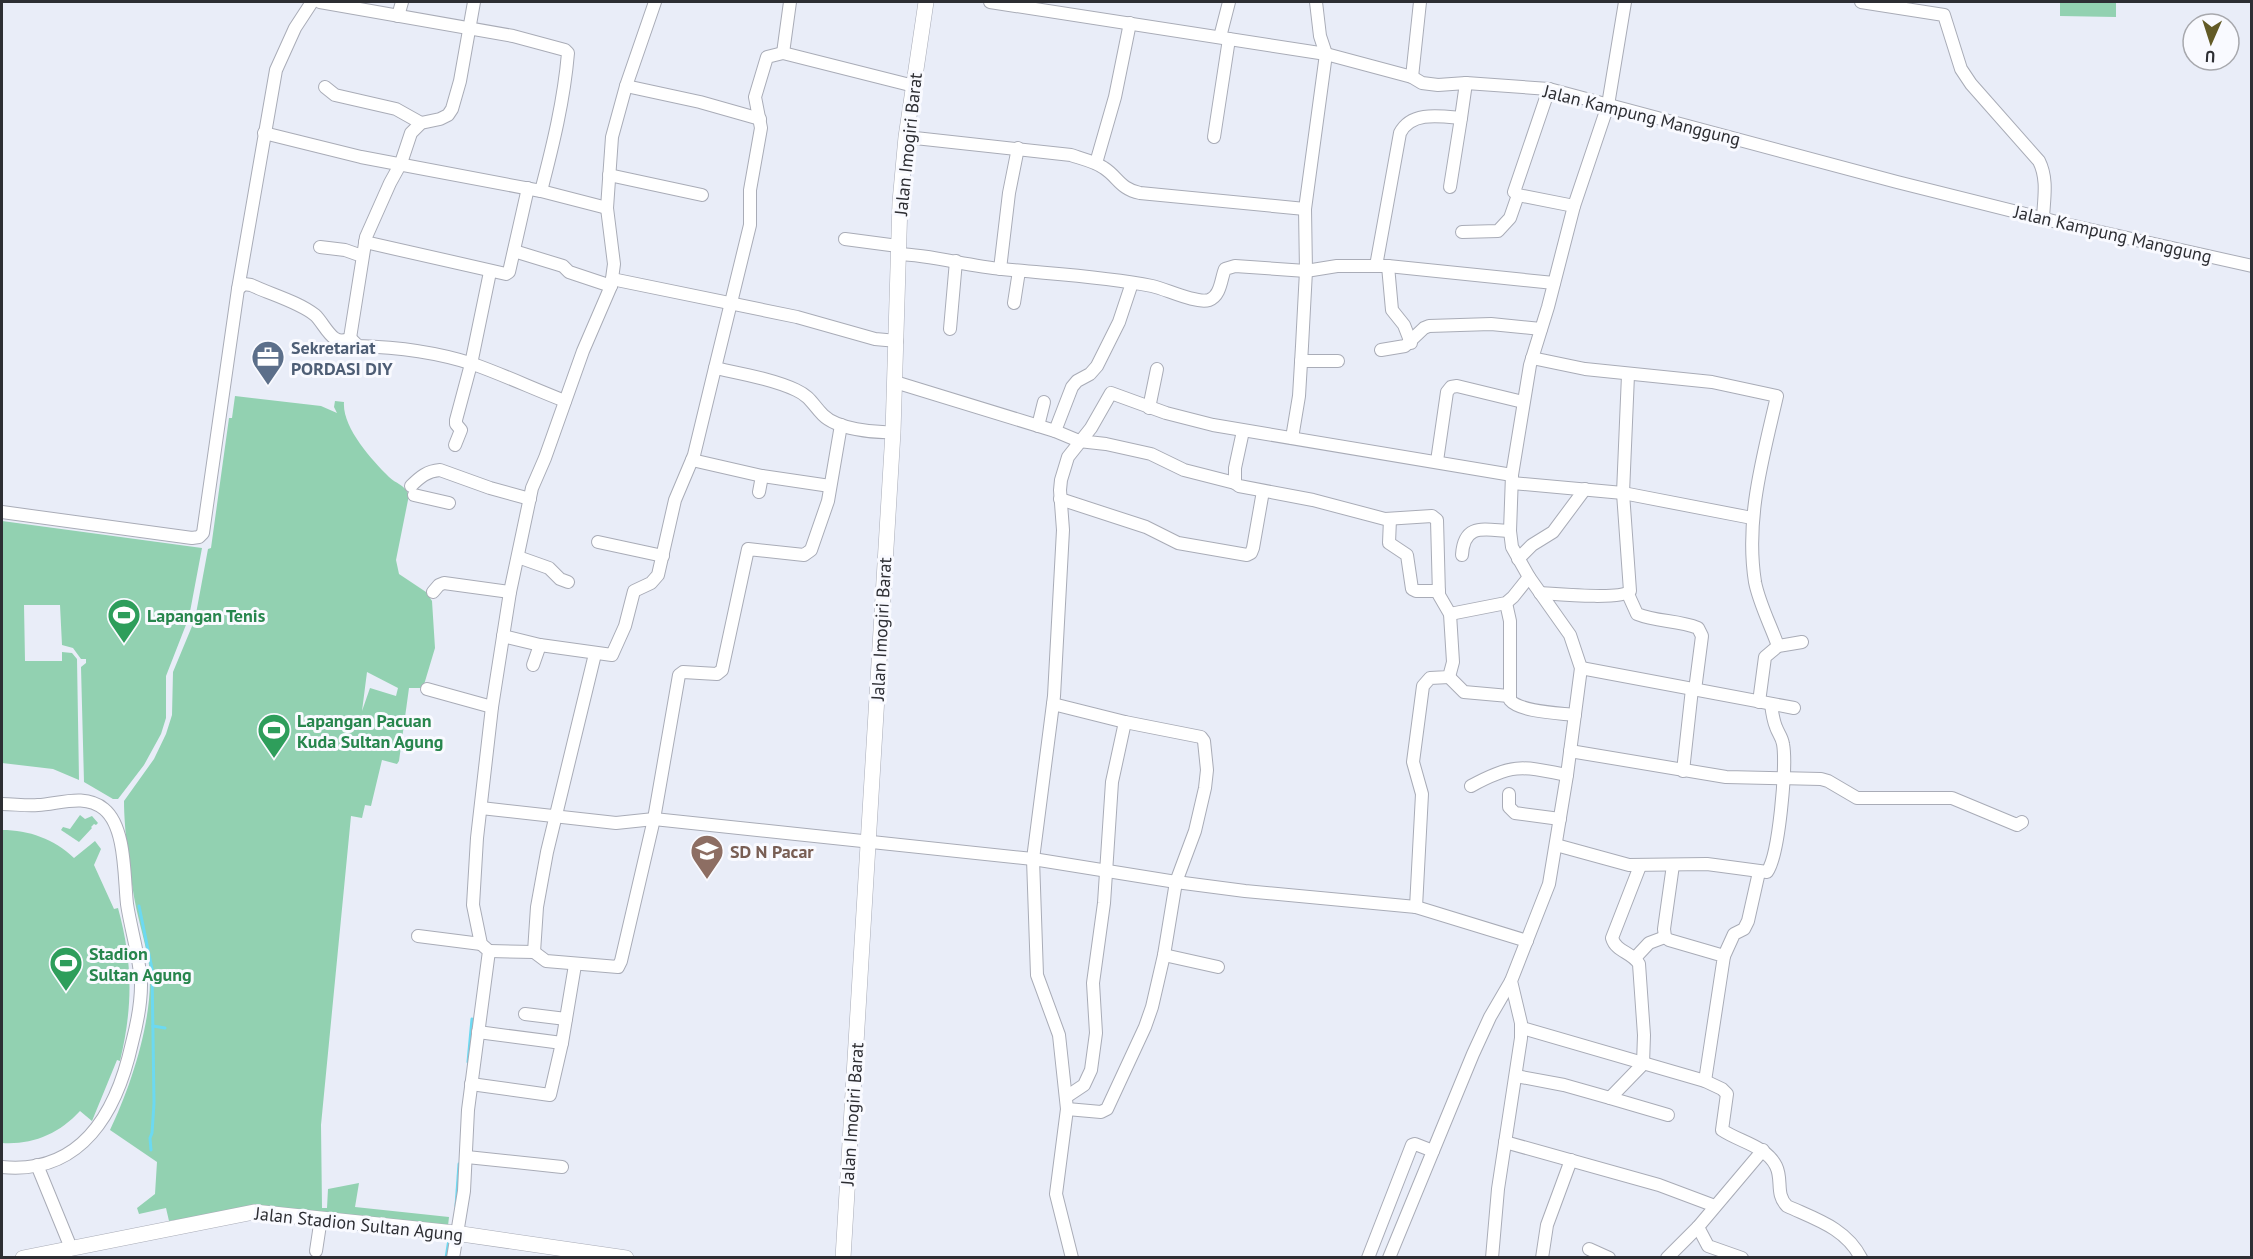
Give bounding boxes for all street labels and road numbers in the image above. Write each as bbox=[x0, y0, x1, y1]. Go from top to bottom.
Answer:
street label: Jalan Imogiri Barat bbox=[889, 72, 927, 217]
street label: Jalan Kampung Manggung bbox=[1540, 79, 1743, 151]
street label: Jalan Kampung Manggung bbox=[2011, 200, 2214, 268]
street label: Jalan Imogiri Barat bbox=[866, 557, 896, 702]
street label: Jalan Imogiri Barat bbox=[835, 1042, 868, 1187]
street label: Jalan Stadion Sultan Agung bbox=[253, 1202, 464, 1246]

